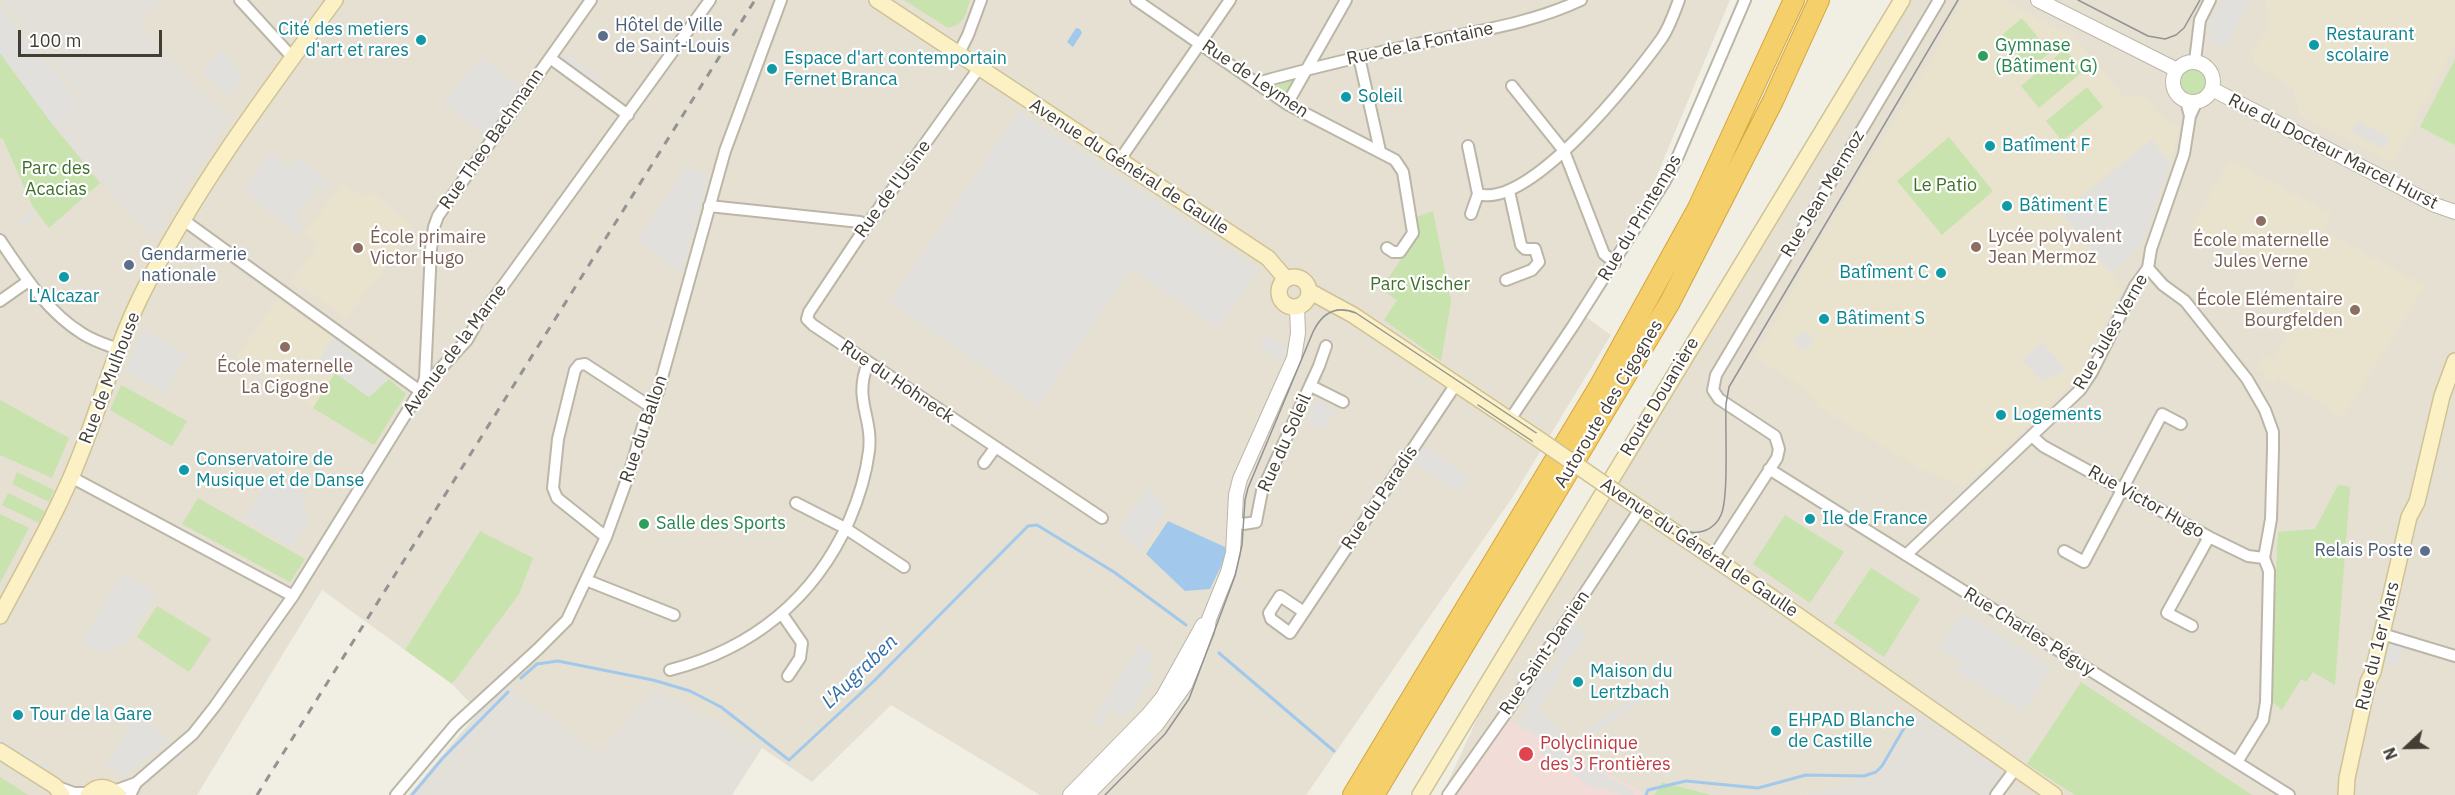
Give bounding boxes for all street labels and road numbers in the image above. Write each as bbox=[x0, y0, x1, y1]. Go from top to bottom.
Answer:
street label: Rue de la Fontaine bbox=[1345, 18, 1495, 70]
street label: Rue de Leymen bbox=[1198, 35, 1312, 123]
street label: Rue Theo Bachmann bbox=[435, 64, 549, 214]
street label: Rue du Docteur Marcel Hurst bbox=[2225, 90, 2441, 214]
street label: Avenue du Général de Gaulle bbox=[1025, 94, 1233, 240]
street label: Rue Jean Mermoz bbox=[1777, 127, 1869, 261]
street label: Rue de l'Usine bbox=[850, 136, 936, 242]
street label: Rue du Printemps bbox=[1594, 151, 1686, 285]
street label: Rue Jules Verne bbox=[2069, 270, 2153, 394]
street label: Avenue de la Marne bbox=[399, 280, 511, 420]
street label: Rue de Mulhouse bbox=[75, 309, 145, 447]
street label: Autoroute des Cigognes bbox=[1550, 316, 1668, 492]
street label: Route Douanière bbox=[1616, 334, 1704, 460]
street label: Rue du Hohneck bbox=[836, 336, 958, 428]
street label: Rue du Ballon bbox=[616, 372, 672, 486]
street label: Rue du Soleil bbox=[1254, 390, 1316, 496]
street label: Rue du Paradis bbox=[1337, 442, 1423, 554]
street label: Rue Victor Hugo bbox=[2084, 461, 2208, 543]
street label: Avenue du Général de Gaulle bbox=[1596, 474, 1802, 622]
street label: Rue du 1er Mars bbox=[2352, 579, 2404, 713]
street label: Rue Charles Péguy bbox=[1960, 583, 2098, 681]
street label: Rue Saint-Damien bbox=[1495, 587, 1595, 719]

